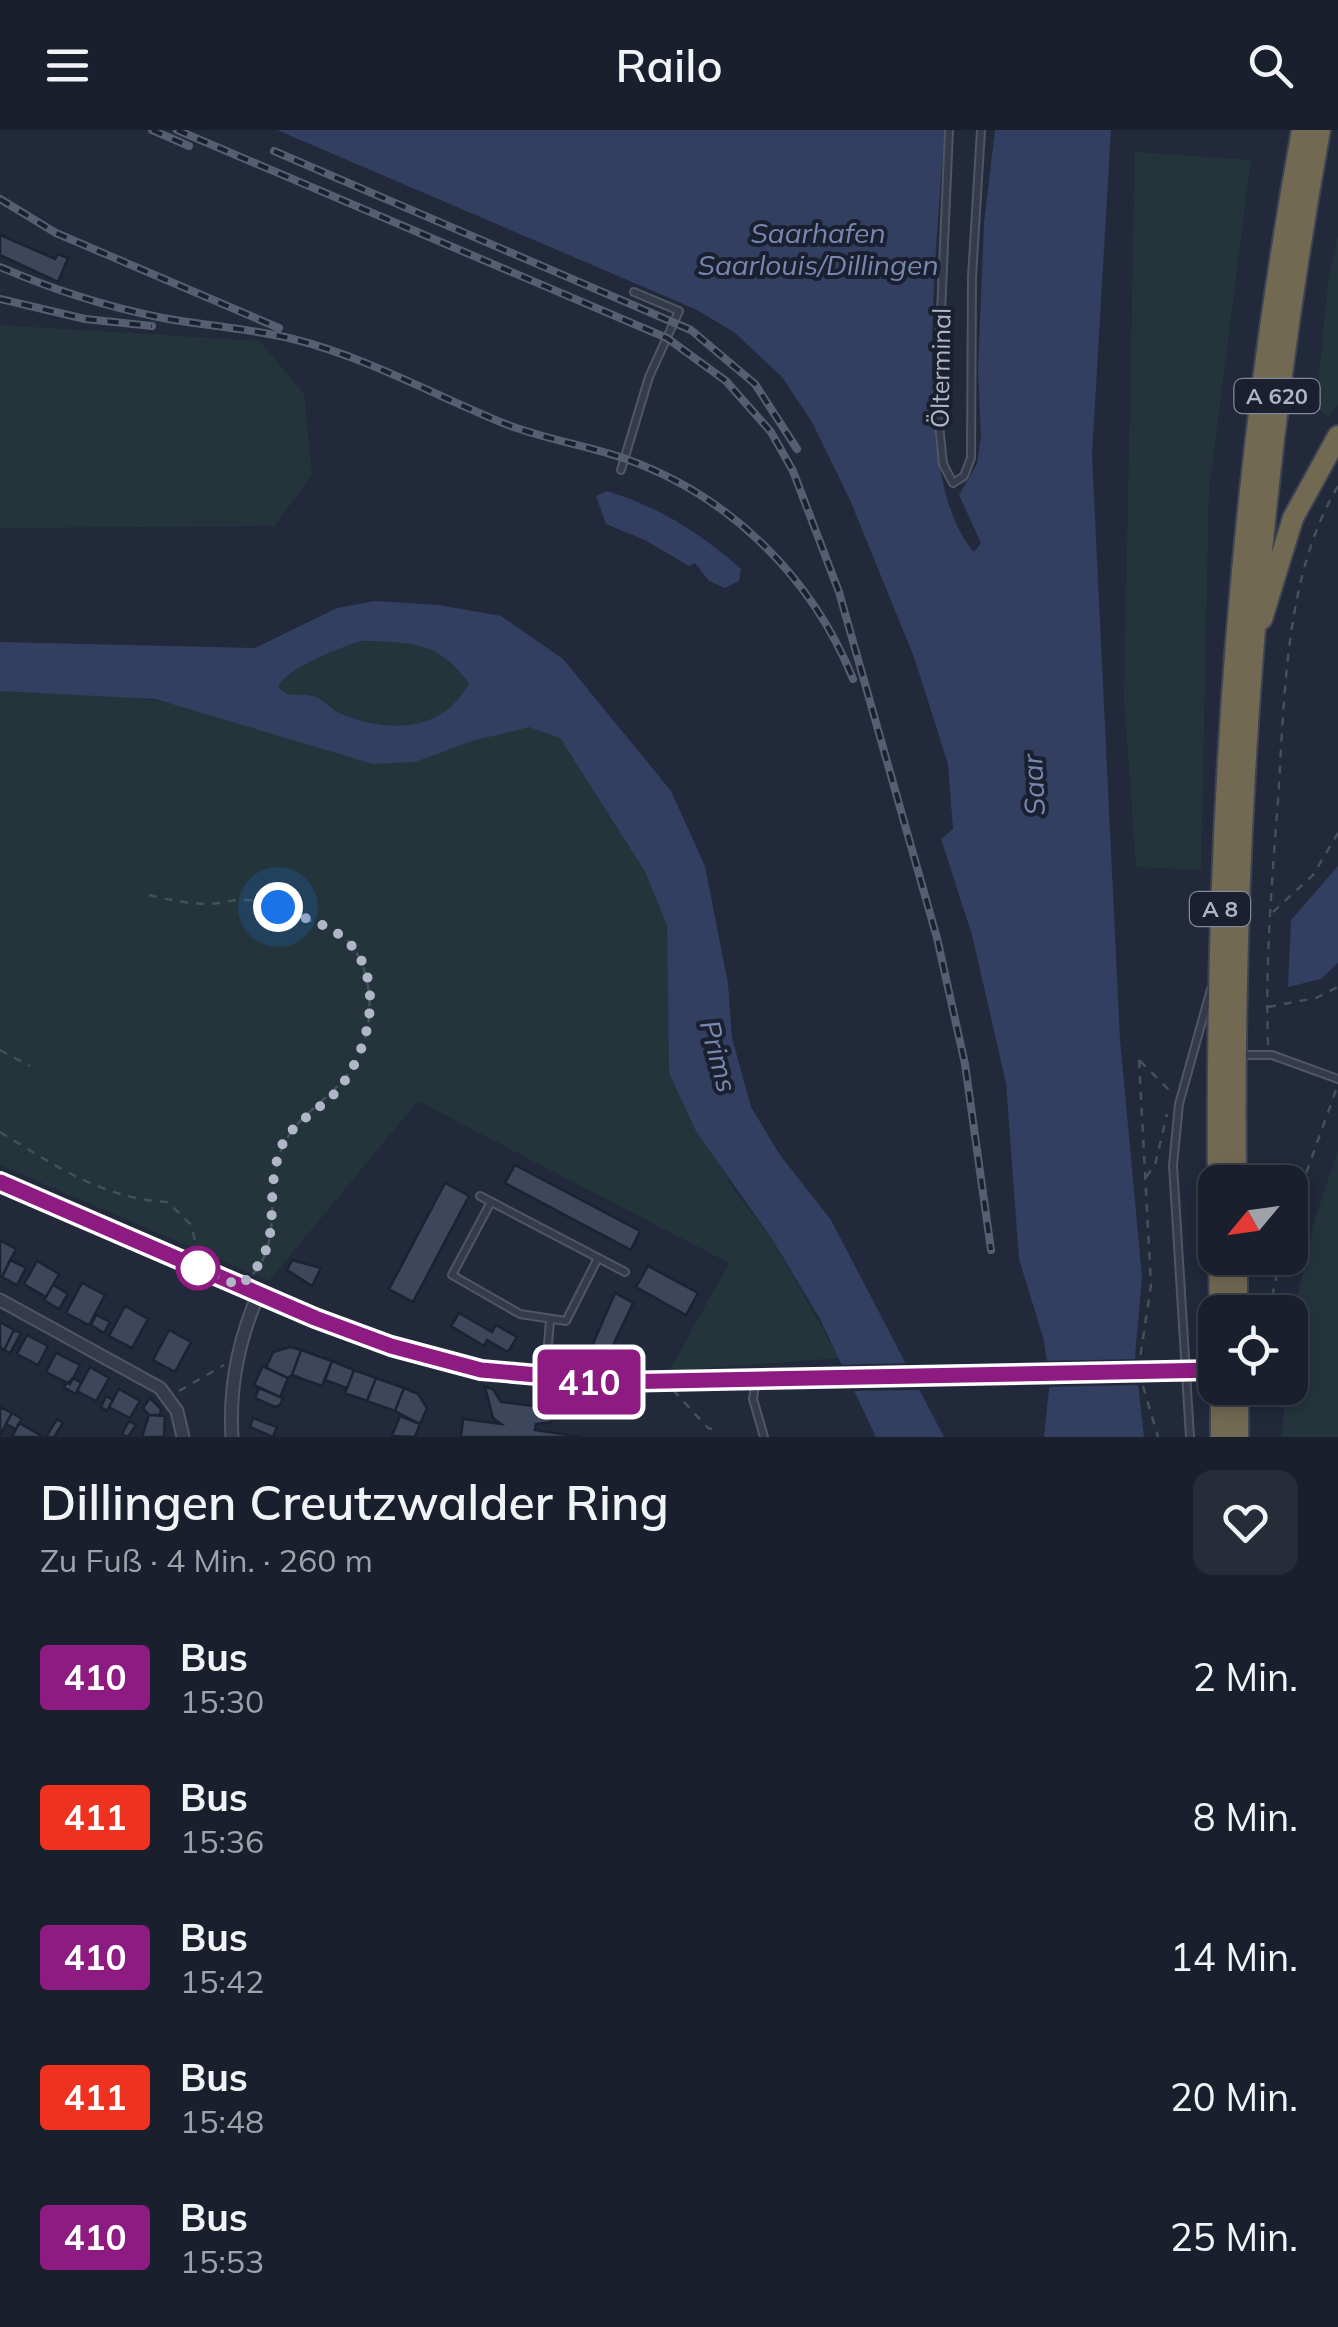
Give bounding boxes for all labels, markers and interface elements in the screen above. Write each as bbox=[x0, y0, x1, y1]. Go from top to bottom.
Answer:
text: Railo bbox=[615, 37, 723, 93]
icon: menu bbox=[40, 38, 95, 93]
icon: search bbox=[1243, 38, 1298, 93]
water label: Saarhafen Saarlouis/Dillingen bbox=[697, 215, 939, 282]
street label: Ölterminal bbox=[923, 308, 957, 428]
road number: A 620 bbox=[1234, 379, 1320, 413]
water label: Saar bbox=[1014, 752, 1052, 816]
your location bbox=[253, 882, 303, 932]
road number: A 8 bbox=[1190, 892, 1250, 926]
water label: Prims bbox=[693, 1016, 745, 1096]
north arrow bbox=[1198, 1165, 1308, 1275]
map controls bbox=[1198, 1165, 1308, 1405]
unlabelled marker bbox=[177, 1247, 219, 1289]
button: locate bbox=[1198, 1295, 1308, 1405]
line badge: 410 bbox=[532, 1350, 646, 1414]
text: 410 bbox=[557, 1360, 621, 1404]
button: heart bbox=[1193, 1470, 1298, 1575]
text: Dillingen Creutzwalder Ring bbox=[40, 1472, 669, 1532]
text: Zu Fuß · 4 Min. · 260 m bbox=[40, 1540, 373, 1580]
text: Bus bbox=[180, 1633, 248, 1681]
text: 2 Min. bbox=[1193, 1653, 1298, 1701]
text: 410 bbox=[63, 1655, 127, 1699]
text: 15:30 bbox=[180, 1681, 264, 1721]
text: Bus bbox=[180, 1773, 248, 1821]
text: 8 Min. bbox=[1193, 1793, 1298, 1841]
text: 411 bbox=[63, 1795, 127, 1839]
text: 15:36 bbox=[180, 1821, 264, 1861]
text: Bus bbox=[180, 1913, 248, 1961]
text: 14 Min. bbox=[1170, 1933, 1298, 1981]
text: 410 bbox=[63, 1935, 127, 1979]
text: 15:42 bbox=[180, 1961, 264, 2001]
text: Bus bbox=[180, 2053, 248, 2101]
text: 20 Min. bbox=[1170, 2073, 1298, 2121]
text: 411 bbox=[63, 2075, 127, 2119]
text: 15:48 bbox=[180, 2101, 264, 2141]
text: Bus bbox=[180, 2193, 248, 2241]
text: 25 Min. bbox=[1170, 2213, 1298, 2261]
text: 410 bbox=[63, 2215, 127, 2259]
text: 15:53 bbox=[180, 2241, 264, 2281]

